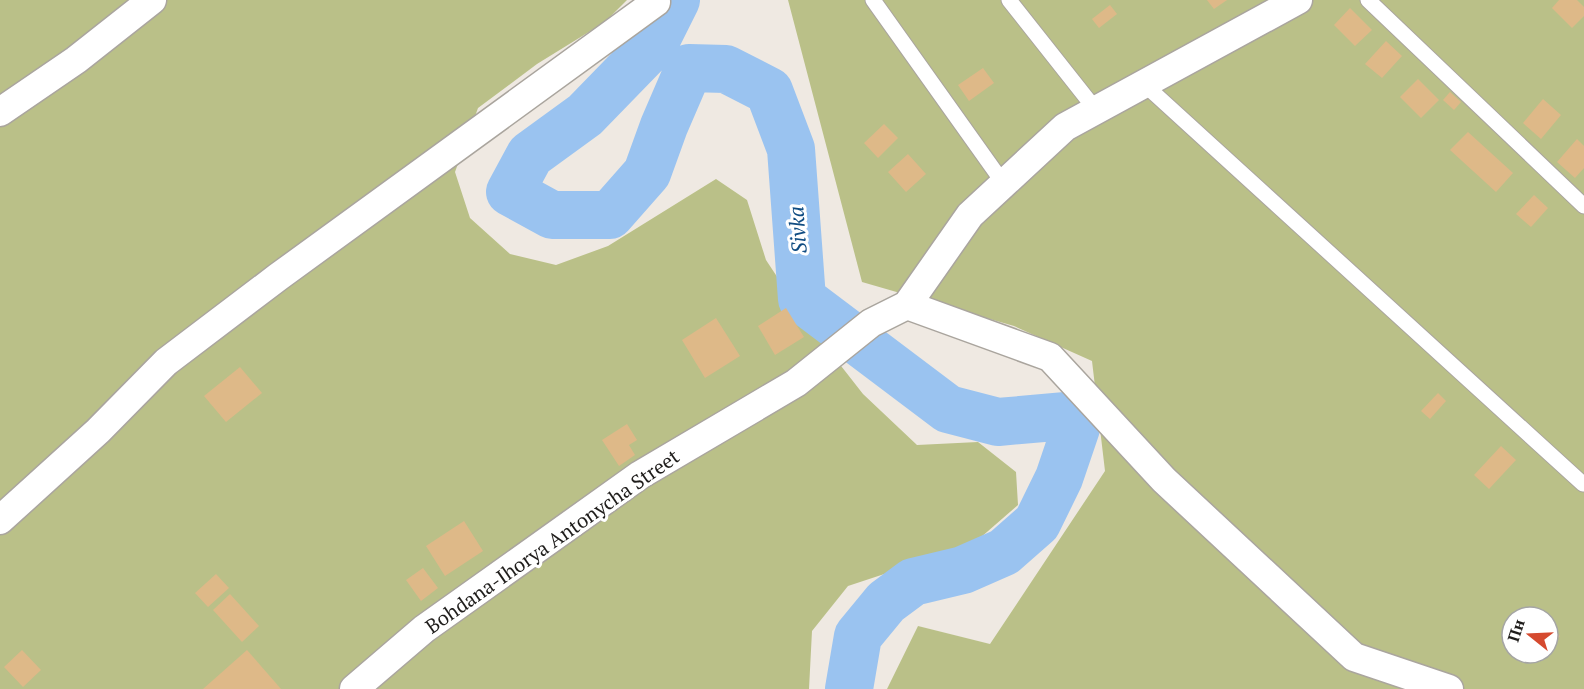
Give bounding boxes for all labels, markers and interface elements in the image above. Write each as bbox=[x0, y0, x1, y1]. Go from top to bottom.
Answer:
water label: Sivka bbox=[781, 205, 813, 255]
street label: Bohdana-Ihorya Antonycha Street bbox=[420, 442, 685, 639]
north arrow bbox=[1500, 605, 1560, 665]
text: Пн bbox=[1502, 616, 1530, 645]

